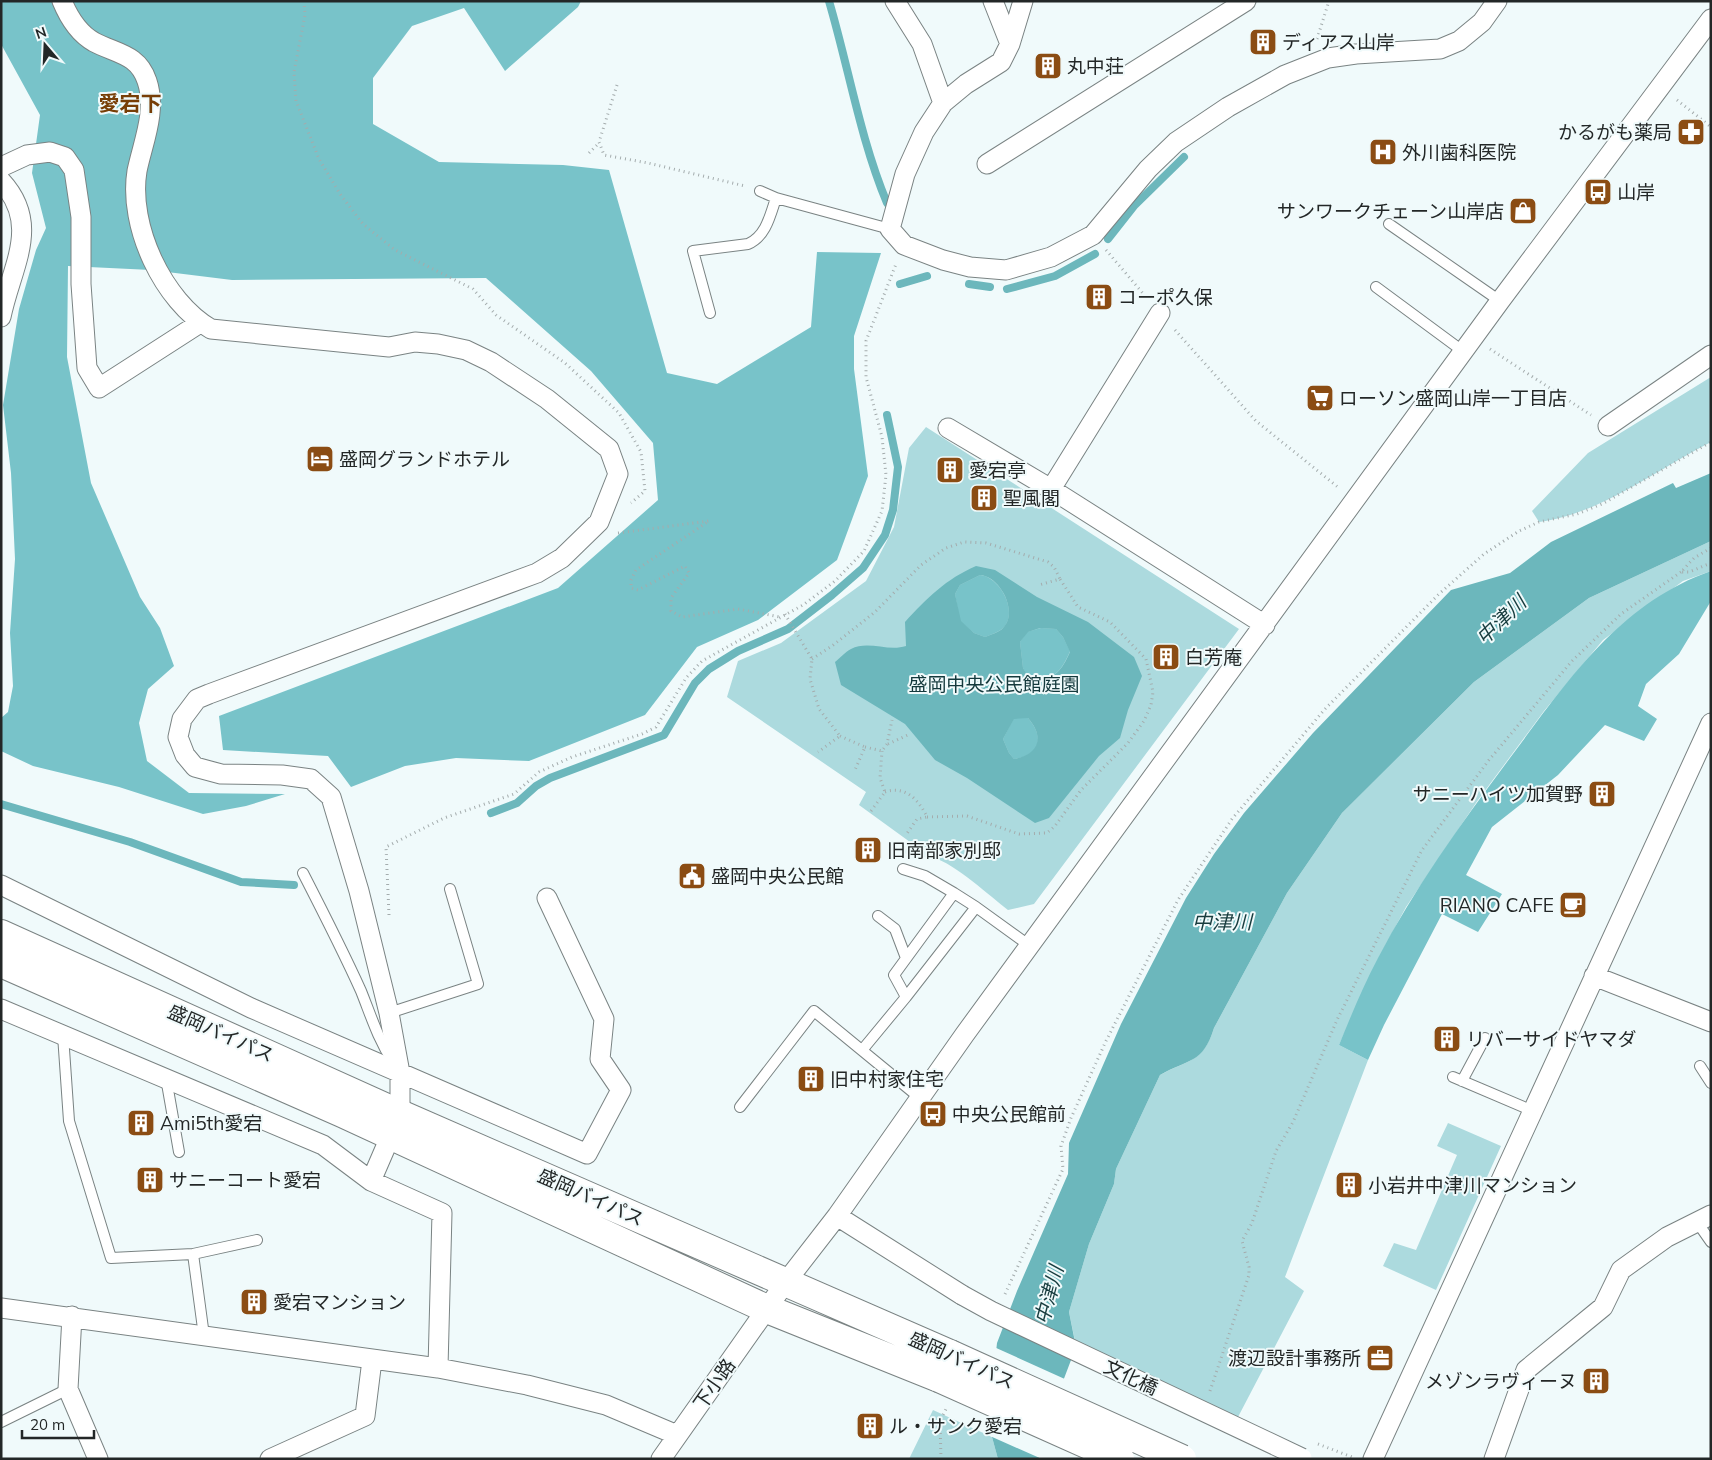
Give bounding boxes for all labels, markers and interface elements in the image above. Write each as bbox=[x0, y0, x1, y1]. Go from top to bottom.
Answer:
north arrow bbox=[20, 20, 70, 70]
text: N bbox=[33, 22, 49, 43]
building icon: ディアス山岸 bbox=[1248, 27, 1278, 57]
place label: ディアス山岸 bbox=[1282, 30, 1395, 54]
building icon: 丸中荘 bbox=[1033, 51, 1063, 81]
place label: 丸中荘 bbox=[1067, 54, 1124, 78]
district label: 愛宕下 bbox=[99, 90, 162, 116]
pharmacy icon: かるがも薬局 bbox=[1676, 117, 1706, 147]
place label: かるがも薬局 bbox=[1558, 120, 1672, 144]
hospital icon: 外川歯科医院 bbox=[1368, 137, 1398, 167]
place label: 外川歯科医院 bbox=[1402, 140, 1516, 164]
bus stop icon: 山岸 bbox=[1583, 177, 1613, 207]
place label: 山岸 bbox=[1617, 180, 1655, 204]
shop icon: サンワークチェーン山岸店 bbox=[1508, 196, 1538, 226]
place label: サンワークチェーン山岸店 bbox=[1277, 199, 1504, 223]
building icon: コーポ久保 bbox=[1084, 282, 1114, 312]
place label: コーポ久保 bbox=[1118, 285, 1213, 309]
supermarket icon: ローソン盛岡山岸一丁目店 bbox=[1305, 383, 1335, 413]
place label: ローソン盛岡山岸一丁目店 bbox=[1339, 386, 1567, 410]
hotel icon: 盛岡グランドホテル bbox=[305, 444, 335, 474]
place label: 盛岡グランドホテル bbox=[339, 447, 510, 471]
building icon: 愛宕亭 bbox=[935, 455, 965, 485]
place label: 愛宕亭 bbox=[969, 458, 1026, 482]
building icon: 聖風閣 bbox=[969, 483, 999, 513]
place label: 聖風閣 bbox=[1003, 486, 1060, 510]
water label: 中津川 bbox=[1470, 588, 1532, 649]
building icon: 白芳庵 bbox=[1151, 642, 1181, 672]
place label: 白芳庵 bbox=[1185, 645, 1242, 669]
park label: 盛岡中央公民館庭園 bbox=[908, 672, 1080, 696]
building icon: サニーハイツ加賀野 bbox=[1587, 779, 1617, 809]
place label: サニーハイツ加賀野 bbox=[1413, 782, 1583, 806]
building icon: 旧南部家別邸 bbox=[853, 835, 883, 865]
place label: 旧南部家別邸 bbox=[887, 838, 1001, 862]
public building icon: 盛岡中央公民館 bbox=[677, 861, 707, 891]
place label: 盛岡中央公民館 bbox=[711, 864, 844, 888]
cafe icon: RIANO CAFE bbox=[1558, 890, 1588, 920]
place label: RIANO CAFE bbox=[1440, 893, 1554, 917]
water label: 中津川 bbox=[1192, 909, 1254, 934]
street label: 盛岡バイパス bbox=[164, 999, 278, 1067]
building icon: リバーサイドヤマダ bbox=[1432, 1024, 1462, 1054]
place label: リバーサイドヤマダ bbox=[1466, 1027, 1637, 1051]
building icon: 旧中村家住宅 bbox=[796, 1064, 826, 1094]
place label: 旧中村家住宅 bbox=[830, 1067, 944, 1091]
bus stop icon: 中央公民館前 bbox=[918, 1099, 948, 1129]
place label: 中央公民館前 bbox=[952, 1102, 1066, 1126]
building icon: Ami5th愛宕 bbox=[126, 1108, 156, 1138]
place label: Ami5th愛宕 bbox=[160, 1111, 262, 1135]
street label: 盛岡バイパス bbox=[534, 1163, 648, 1231]
building icon: サニーコート愛宕 bbox=[135, 1165, 165, 1195]
place label: サニーコート愛宕 bbox=[169, 1168, 321, 1192]
building icon: 小岩井中津川マンション bbox=[1334, 1170, 1364, 1200]
place label: 小岩井中津川マンション bbox=[1368, 1173, 1577, 1197]
water label: 中津川 bbox=[1029, 1261, 1069, 1327]
building icon: 愛宕マンション bbox=[239, 1287, 269, 1317]
place label: 愛宕マンション bbox=[273, 1290, 406, 1314]
street label: 盛岡バイパス bbox=[905, 1326, 1019, 1394]
office icon: 渡辺設計事務所 bbox=[1365, 1343, 1395, 1373]
place label: 渡辺設計事務所 bbox=[1228, 1346, 1361, 1370]
street label: 下小路 bbox=[688, 1354, 740, 1414]
street label: 文化橋 bbox=[1100, 1354, 1162, 1400]
building icon: メゾンラヴィーヌ bbox=[1581, 1366, 1611, 1396]
place label: メゾンラヴィーヌ bbox=[1425, 1369, 1577, 1393]
scale bar bbox=[22, 1408, 95, 1440]
building icon: ル・サンク愛宕 bbox=[855, 1411, 885, 1441]
place label: ル・サンク愛宕 bbox=[889, 1414, 1022, 1438]
text: 20 m bbox=[30, 1415, 65, 1434]

